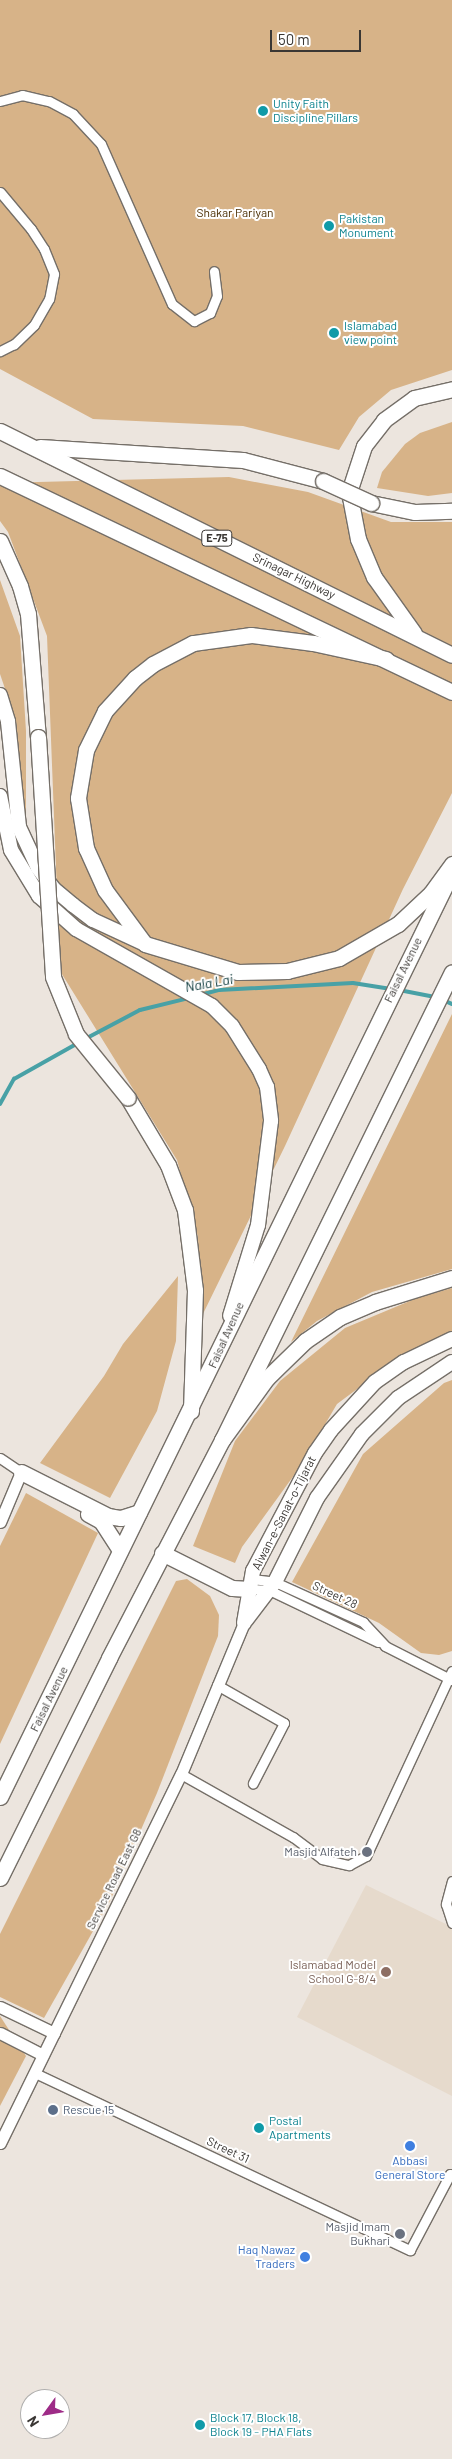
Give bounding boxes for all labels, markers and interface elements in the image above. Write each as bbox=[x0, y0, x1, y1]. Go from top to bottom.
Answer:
scale bar bbox=[272, 20, 363, 52]
text: 50 m bbox=[278, 30, 310, 48]
place label: Unity Faith Discipline Pillars bbox=[273, 97, 358, 125]
marker: Unity Faith Discipline Pillars bbox=[257, 105, 269, 117]
park label: Shakar Pariyan bbox=[196, 206, 274, 220]
place label: Pakistan Monument bbox=[339, 212, 394, 240]
marker: Pakistan Monument bbox=[323, 220, 335, 232]
place label: Islamabad view point bbox=[344, 319, 397, 347]
marker: Islamabad view point bbox=[328, 327, 340, 339]
road number: E-75 bbox=[201, 530, 233, 546]
street label: Srinagar Highway bbox=[250, 550, 338, 602]
street label: Faisal Avenue bbox=[381, 935, 425, 1005]
water label: Nala Lai bbox=[184, 971, 234, 995]
street label: Faisal Avenue bbox=[205, 1300, 247, 1370]
street label: Aiwan-e-Sanat-o-Tijarat bbox=[249, 1454, 319, 1572]
street label: Street 28 bbox=[310, 1578, 360, 1612]
street label: Faisal Avenue bbox=[27, 1664, 71, 1734]
street label: Service Road East G8 bbox=[83, 1826, 145, 1932]
place label: Masjid Alfateh bbox=[284, 1845, 357, 1859]
marker: Masjid Alfateh bbox=[361, 1846, 373, 1858]
place label: Islamabad Model School G-8/4 bbox=[290, 1958, 376, 1986]
marker: Islamabad Model School G-8/4 bbox=[380, 1966, 392, 1978]
place label: Rescue 15 bbox=[63, 2103, 114, 2117]
marker: Rescue 15 bbox=[47, 2104, 59, 2116]
place label: Postal Apartments bbox=[269, 2114, 331, 2142]
marker: Postal Apartments bbox=[253, 2122, 265, 2134]
street label: Street 31 bbox=[204, 2134, 252, 2166]
marker: Abbasi General Store bbox=[404, 2140, 416, 2152]
place label: Abbasi General Store bbox=[375, 2154, 445, 2182]
place label: Masjid Imam Bukhari bbox=[325, 2220, 390, 2248]
marker: Masjid Imam Bukhari bbox=[394, 2228, 406, 2240]
place label: Haq Nawaz Traders bbox=[238, 2243, 295, 2271]
marker: Haq Nawaz Traders bbox=[299, 2251, 311, 2263]
north arrow bbox=[20, 2389, 70, 2439]
place label: Block 17, Block 18, Block 19 - PHA Flats bbox=[210, 2411, 312, 2439]
text: N bbox=[23, 2413, 42, 2430]
marker: Block 17, Block 18, Block 19 - PHA Flats bbox=[194, 2419, 206, 2431]

